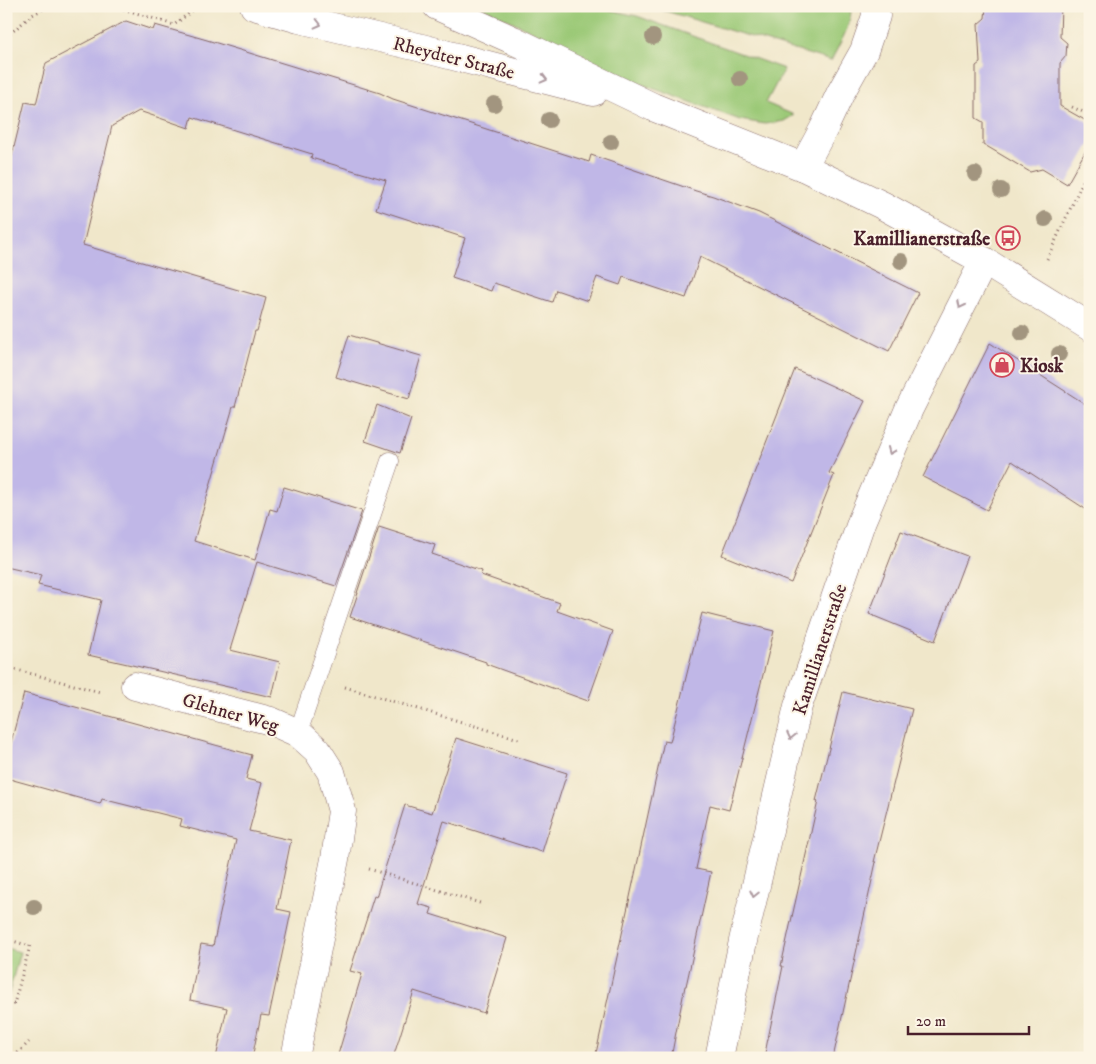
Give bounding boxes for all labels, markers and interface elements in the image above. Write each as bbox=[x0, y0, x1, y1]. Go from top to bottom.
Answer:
one-way arrow bbox=[314, 18, 323, 29]
street label: Rheydter Straße bbox=[390, 32, 517, 85]
one-way arrow bbox=[539, 74, 548, 84]
bus stop icon: Kamillianerstraße bbox=[995, 225, 1021, 251]
place label: Kamillianerstraße bbox=[853, 228, 990, 251]
one-way arrow bbox=[957, 299, 967, 308]
shop icon: Kiosk bbox=[989, 352, 1015, 378]
place label: Kiosk bbox=[1020, 355, 1064, 378]
one-way arrow bbox=[887, 446, 898, 455]
street label: Kamillianerstraße bbox=[788, 581, 853, 718]
street label: Glehner Weg bbox=[180, 689, 282, 738]
one-way arrow bbox=[786, 732, 797, 741]
one-way arrow bbox=[749, 890, 760, 899]
scale bar bbox=[908, 1004, 1030, 1036]
text: 20 m bbox=[916, 1012, 946, 1031]

